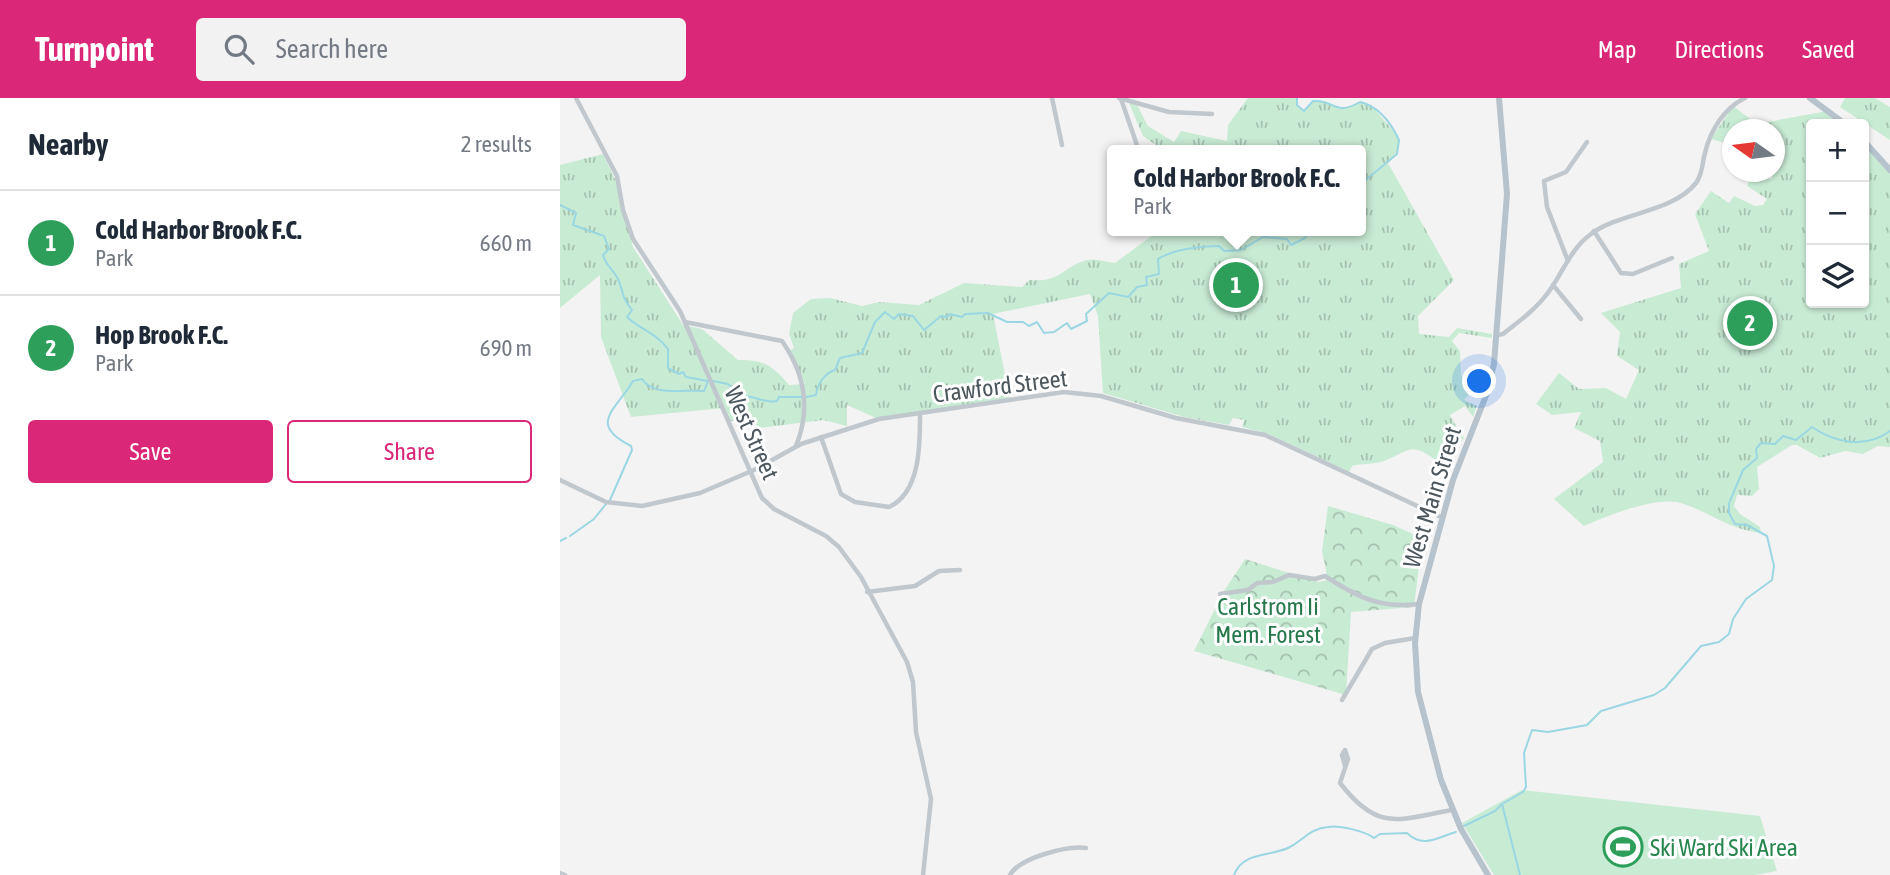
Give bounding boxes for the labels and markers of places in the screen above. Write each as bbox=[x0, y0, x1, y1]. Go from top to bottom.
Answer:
pin: 1 bbox=[1213, 259, 1259, 311]
pin: 2 bbox=[1727, 297, 1773, 349]
sports icon: Ski Ward Ski Area bbox=[1602, 826, 1644, 868]
place label: Ski Ward Ski Area bbox=[1650, 834, 1798, 861]

